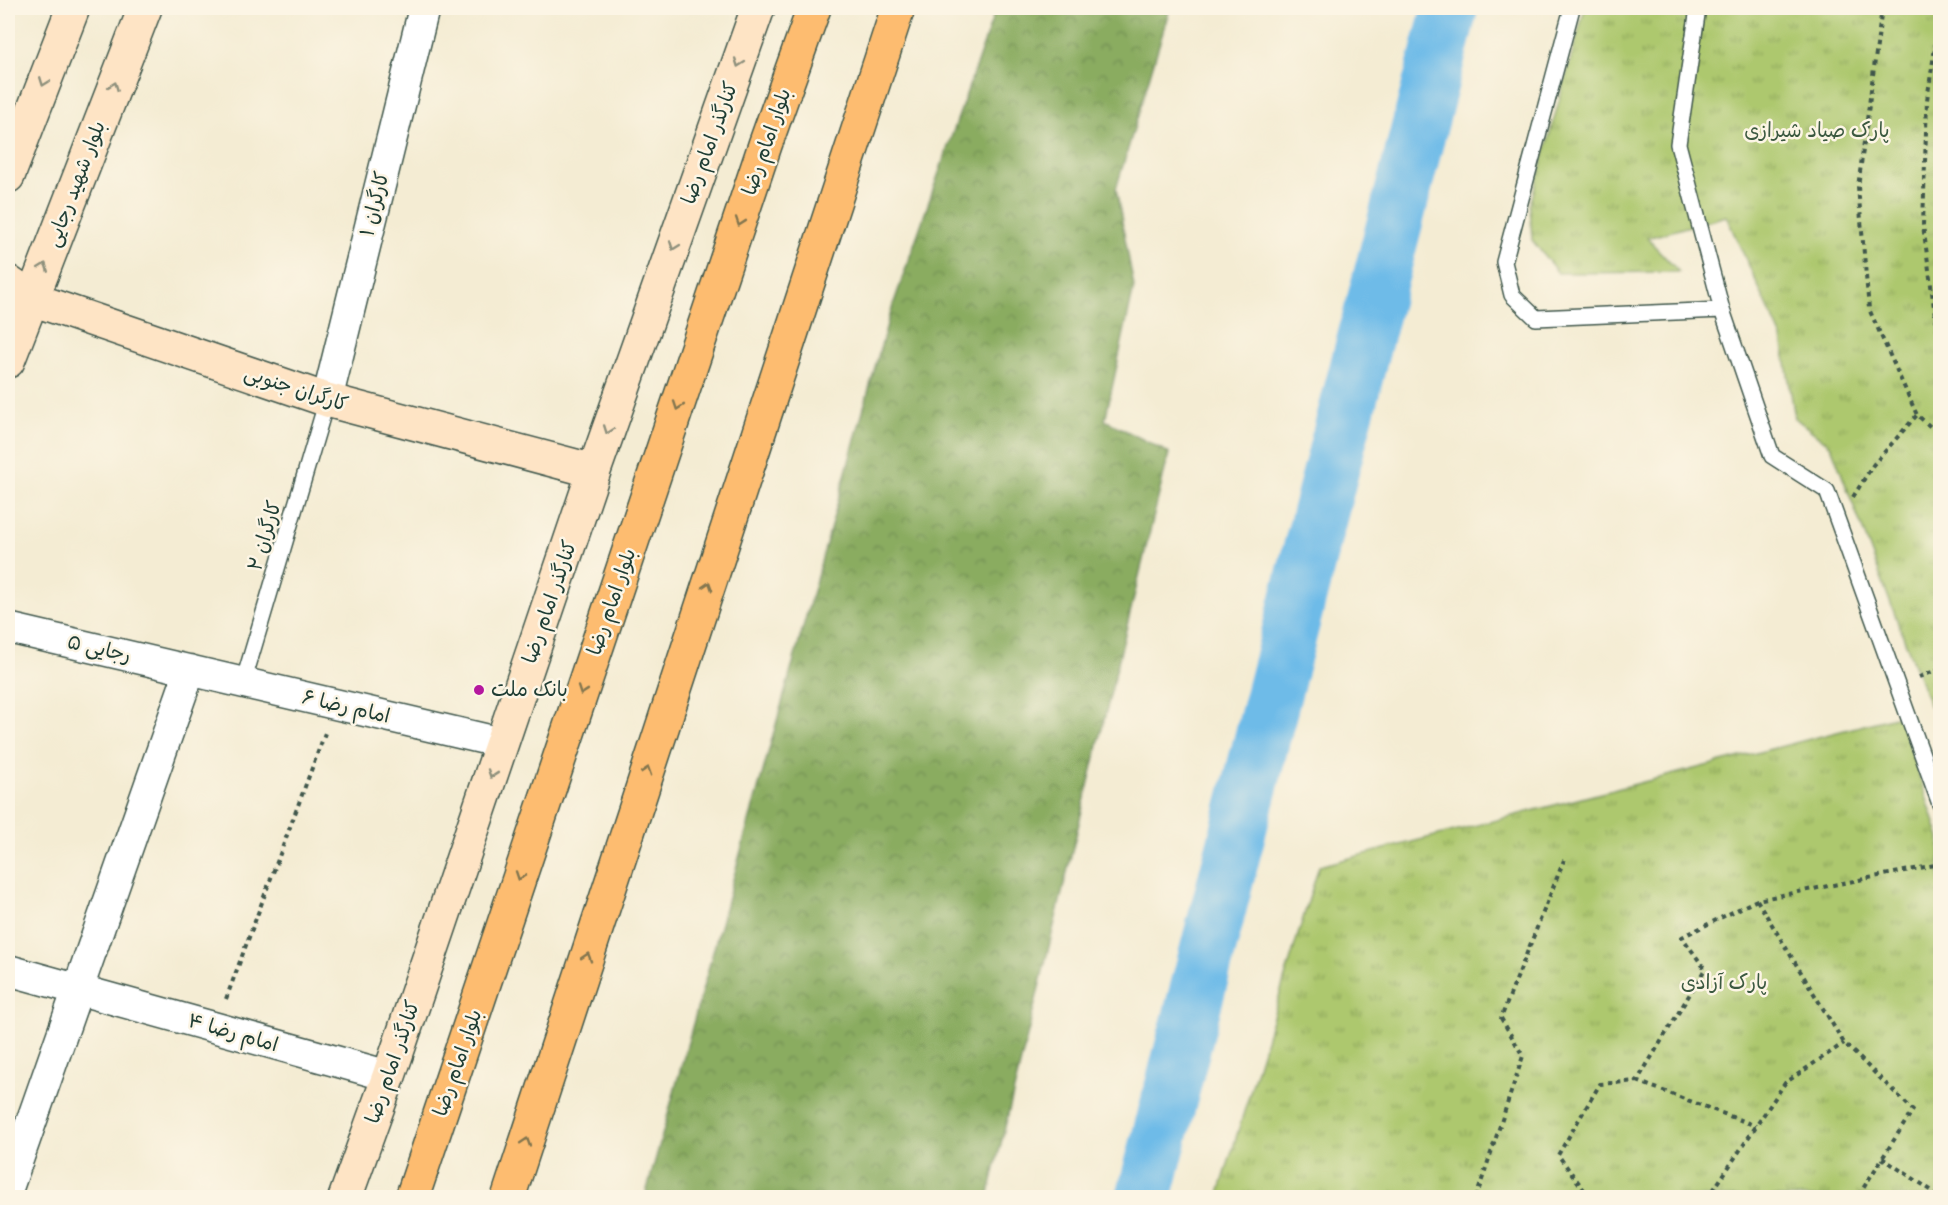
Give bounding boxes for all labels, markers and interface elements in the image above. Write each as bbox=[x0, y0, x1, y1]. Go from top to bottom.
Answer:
one-way arrow bbox=[733, 57, 746, 68]
one-way arrow bbox=[39, 76, 52, 86]
street label: کنارگذر امام رضا bbox=[677, 78, 745, 208]
one-way arrow bbox=[107, 81, 120, 91]
street label: بلوار امام رضا bbox=[738, 85, 798, 199]
street label: بلوار شهید رجایی bbox=[41, 118, 111, 250]
park label: پارک صیاد شیرازی bbox=[1744, 119, 1890, 143]
street label: کارگران ۱ bbox=[355, 169, 395, 239]
one-way arrow bbox=[734, 216, 747, 226]
one-way arrow bbox=[668, 240, 681, 251]
one-way arrow bbox=[37, 263, 49, 274]
street label: کارگران جنوبی bbox=[241, 361, 351, 418]
one-way arrow bbox=[672, 400, 685, 411]
one-way arrow bbox=[603, 424, 616, 435]
street label: کارگران ۲ bbox=[243, 498, 287, 574]
street label: کنارگذر امام رضا bbox=[518, 537, 584, 667]
street label: بلوار امام رضا bbox=[583, 545, 643, 659]
one-way arrow bbox=[701, 581, 713, 592]
street label: رجایی ۵ bbox=[65, 630, 133, 668]
place label: بانک ملت bbox=[491, 678, 568, 702]
marker: بانک ملت bbox=[472, 683, 486, 697]
street label: امام رضا ۶ bbox=[299, 685, 392, 731]
one-way arrow bbox=[577, 685, 590, 696]
one-way arrow bbox=[640, 766, 653, 777]
one-way arrow bbox=[486, 768, 499, 779]
one-way arrow bbox=[515, 870, 528, 881]
one-way arrow bbox=[579, 952, 592, 963]
park label: پارک آزادی bbox=[1681, 971, 1767, 995]
street label: کنارگذر امام رضا bbox=[361, 997, 427, 1127]
street label: بلوار امام رضا bbox=[429, 1006, 489, 1120]
street label: امام رضا ۴ bbox=[185, 1009, 281, 1059]
one-way arrow bbox=[519, 1137, 531, 1148]

